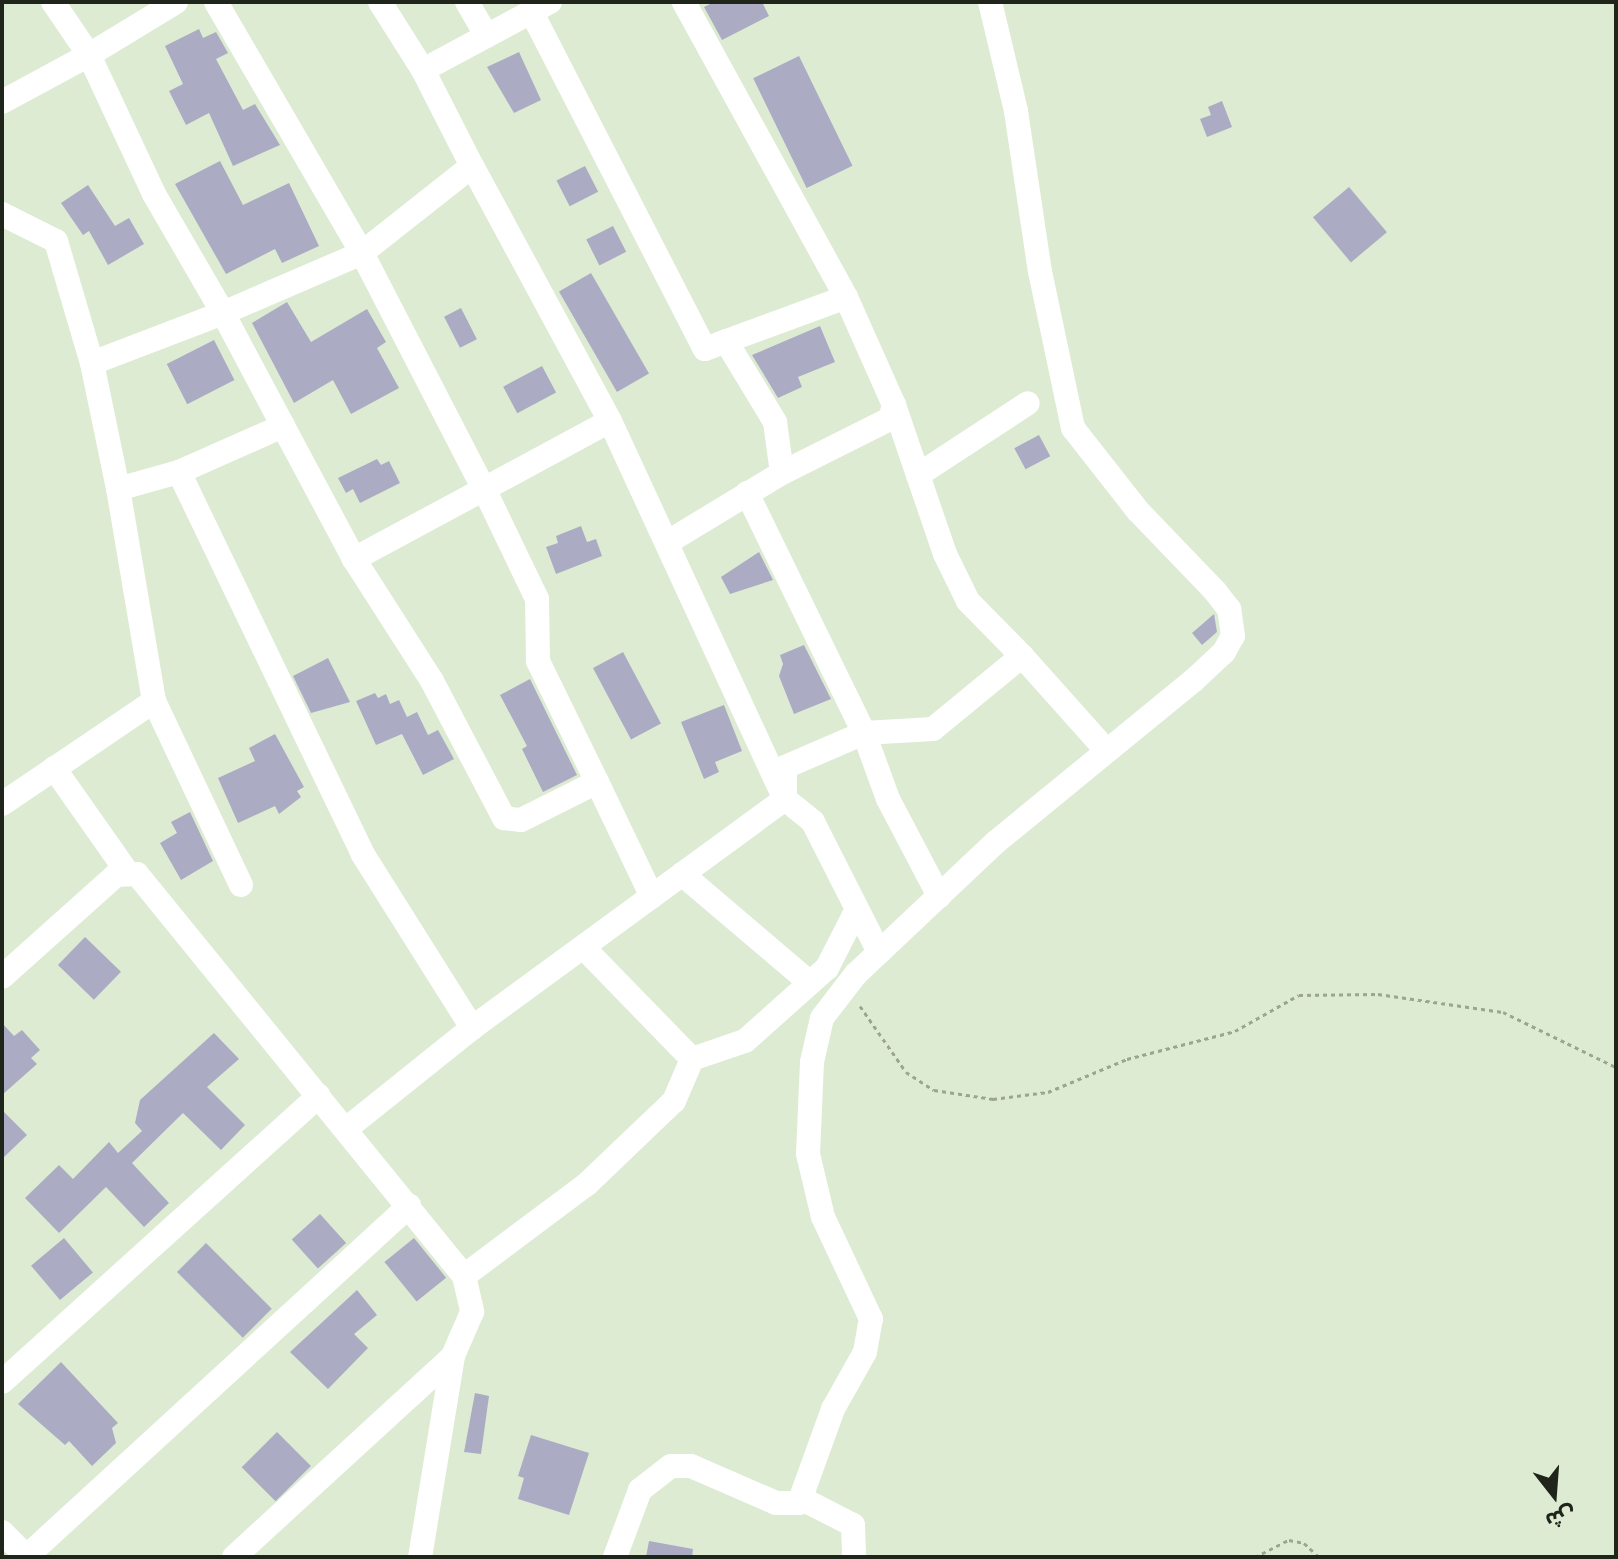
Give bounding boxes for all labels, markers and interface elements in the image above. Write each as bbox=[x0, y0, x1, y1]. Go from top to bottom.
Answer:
north arrow bbox=[1514, 1455, 1594, 1535]
text: ش bbox=[1543, 1500, 1580, 1536]

